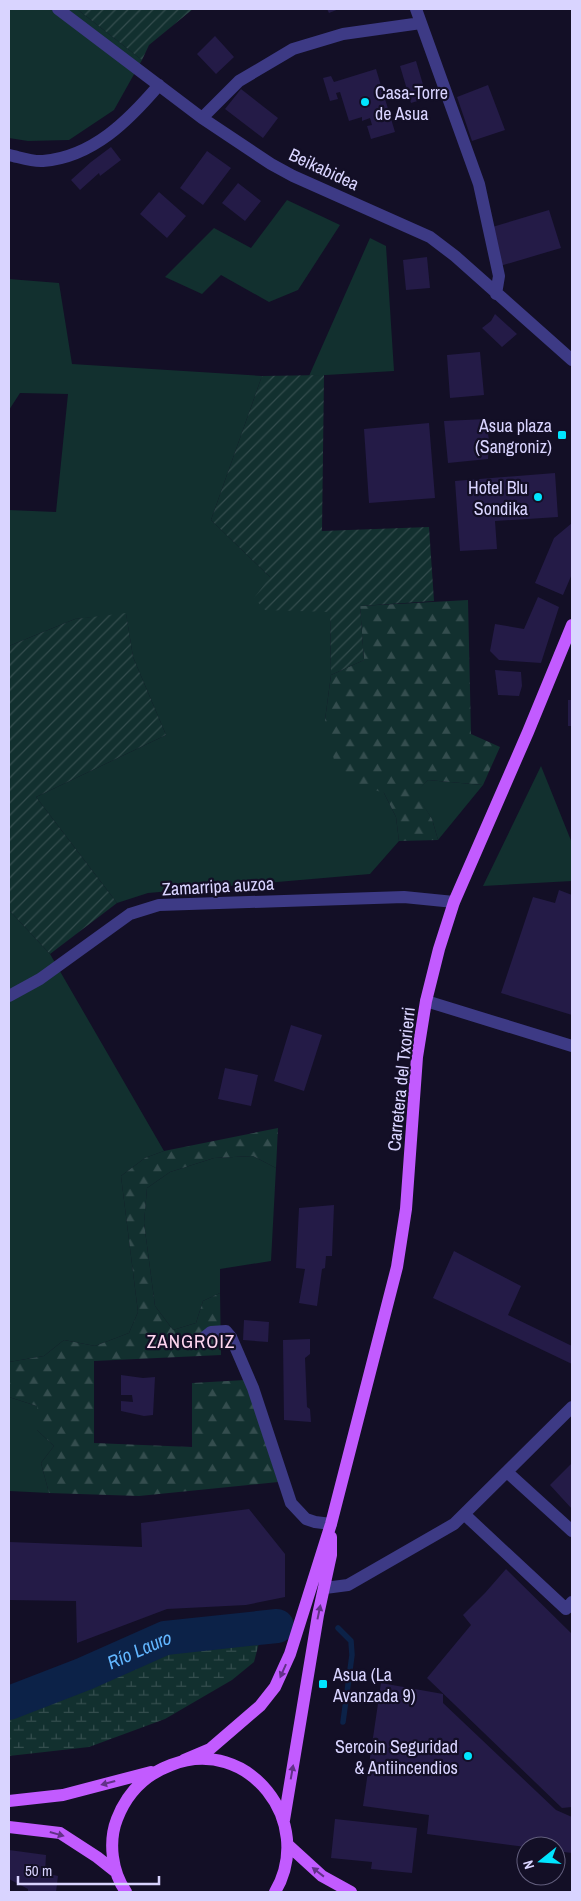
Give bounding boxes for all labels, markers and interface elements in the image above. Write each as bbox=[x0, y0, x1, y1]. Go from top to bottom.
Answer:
place label: Casa-Torre de Asua bbox=[375, 80, 448, 126]
marker: Casa-Torre de Asua bbox=[359, 96, 371, 108]
street label: Beikabidea bbox=[285, 142, 363, 196]
place label: Asua plaza (Sangroniz) bbox=[475, 413, 552, 459]
marker: Asua plaza (Sangroniz) bbox=[556, 429, 568, 441]
place label: Hotel Blu Sondika bbox=[468, 475, 528, 521]
marker: Hotel Blu Sondika bbox=[532, 491, 544, 503]
street label: Zamarripa auzoa bbox=[161, 871, 275, 901]
street label: Carretera del Txorierri bbox=[381, 1006, 421, 1152]
district label: ZANGROIZ bbox=[147, 1328, 235, 1354]
one-way arrow bbox=[316, 1604, 324, 1620]
water label: Río Lauro bbox=[103, 1624, 173, 1675]
place label: Asua (La Avanzada 9) bbox=[332, 1662, 416, 1708]
one-way arrow bbox=[279, 1664, 287, 1678]
marker: Asua (La Avanzada 9) bbox=[317, 1678, 329, 1690]
place label: Sercoin Seguridad & Antiincendios bbox=[335, 1734, 458, 1780]
marker: Sercoin Seguridad & Antiincendios bbox=[462, 1750, 474, 1762]
one-way arrow bbox=[289, 1764, 297, 1780]
one-way arrow bbox=[101, 1779, 116, 1787]
one-way arrow bbox=[49, 1830, 64, 1838]
north arrow bbox=[516, 1836, 566, 1886]
scale bar bbox=[18, 1854, 159, 1886]
text: N bbox=[519, 1858, 538, 1871]
text: 50 m bbox=[25, 1860, 52, 1881]
one-way arrow bbox=[311, 1866, 324, 1877]

